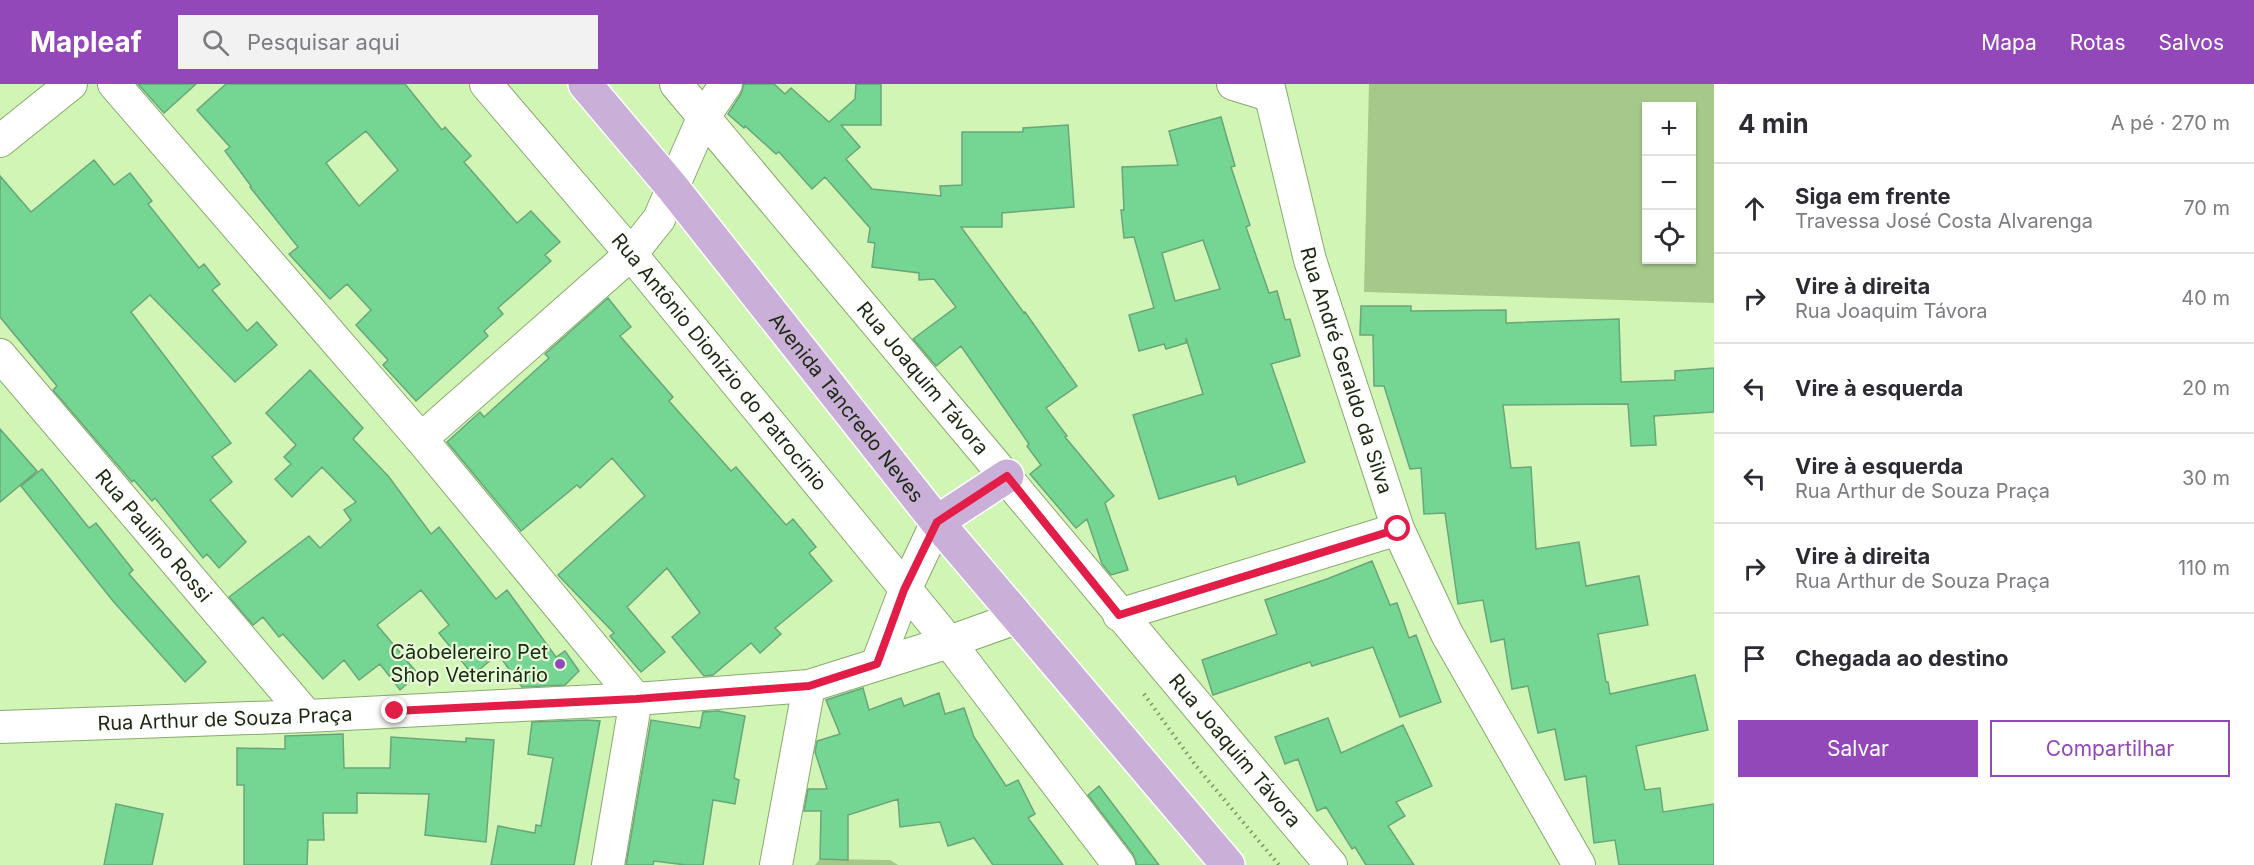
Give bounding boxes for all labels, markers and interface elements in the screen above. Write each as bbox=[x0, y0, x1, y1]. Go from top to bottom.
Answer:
search box bbox=[178, 15, 598, 69]
text: Mapleaf bbox=[30, 25, 142, 59]
icon: search bbox=[199, 26, 232, 59]
text: Pesquisar aqui bbox=[247, 29, 400, 55]
text: Mapa bbox=[1981, 30, 2037, 55]
text: Rotas bbox=[2070, 30, 2125, 55]
text: Salvos bbox=[2158, 30, 2224, 55]
map controls bbox=[1642, 102, 1696, 264]
button: + bbox=[1642, 102, 1696, 156]
text: 4 min bbox=[1738, 108, 1809, 139]
text: A pé · 270 m bbox=[2111, 111, 2230, 135]
button: − bbox=[1642, 156, 1696, 210]
text: Siga em frente bbox=[1795, 183, 1951, 209]
icon: ahead bbox=[1738, 192, 1771, 225]
text: 70 m bbox=[2183, 196, 2230, 220]
text: Travessa José Costa Alvarenga bbox=[1795, 209, 2093, 233]
button: locate bbox=[1642, 210, 1696, 264]
street label: Rua Antônio Dionízio do Patrocínio bbox=[607, 228, 832, 496]
street label: Rua André Geraldo da Silva bbox=[1295, 245, 1398, 497]
text: Vire à direita bbox=[1795, 273, 1930, 299]
icon: right bbox=[1738, 282, 1771, 315]
text: 40 m bbox=[2181, 286, 2230, 310]
street label: Rua Joaquim Távora bbox=[852, 297, 994, 460]
text: Rua Joaquim Távora bbox=[1795, 299, 1987, 323]
street label: Avenida Tancredo Neves bbox=[764, 308, 929, 507]
icon: left bbox=[1738, 372, 1771, 405]
text: Vire à esquerda bbox=[1795, 375, 1963, 401]
text: 20 m bbox=[2182, 376, 2230, 400]
text: Vire à esquerda bbox=[1795, 453, 1963, 479]
icon: left bbox=[1738, 462, 1771, 495]
street label: Rua Paulino Rossi bbox=[90, 464, 217, 607]
text: 30 m bbox=[2182, 466, 2230, 490]
text: Rua Arthur de Souza Praça bbox=[1795, 479, 2050, 503]
route start bbox=[1384, 515, 1410, 541]
text: Vire à direita bbox=[1795, 543, 1930, 569]
icon: right bbox=[1738, 552, 1771, 585]
text: 110 m bbox=[2178, 556, 2230, 580]
text: Rua Arthur de Souza Praça bbox=[1795, 569, 2050, 593]
place label: Cãobelereiro Pet Shop Veterinário bbox=[390, 640, 548, 687]
icon: arrive bbox=[1738, 642, 1771, 675]
text: Chegada ao destino bbox=[1795, 645, 2009, 671]
marker: Cãobelereiro Pet Shop Veterinário bbox=[553, 657, 567, 671]
street label: Rua Joaquim Távora bbox=[1164, 669, 1306, 832]
route end bbox=[381, 697, 407, 723]
street label: Rua Arthur de Souza Praça bbox=[97, 702, 353, 736]
button: Salvar bbox=[1738, 720, 1978, 777]
button: Compartilhar bbox=[1990, 720, 2230, 777]

